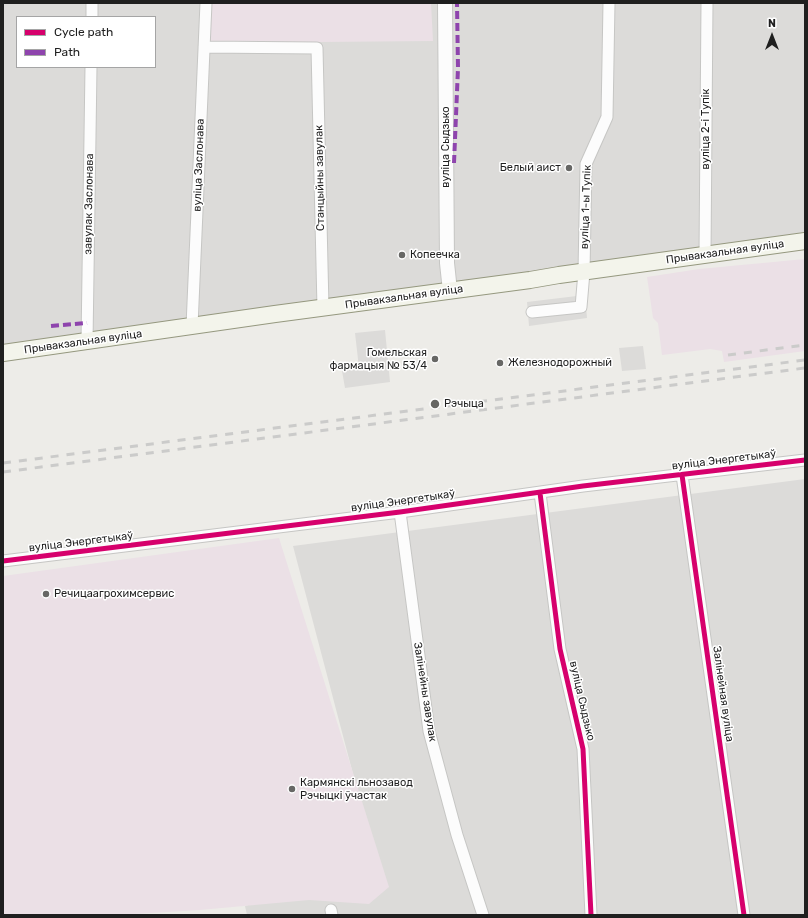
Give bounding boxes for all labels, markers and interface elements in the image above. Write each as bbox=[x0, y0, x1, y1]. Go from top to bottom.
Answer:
legend bbox=[16, 16, 156, 68]
north arrow bbox=[752, 16, 792, 56]
text: N bbox=[768, 17, 776, 30]
text: Cycle path bbox=[54, 25, 113, 39]
text: Path bbox=[54, 45, 80, 59]
street label: вуліца 2-і Тупік bbox=[699, 89, 713, 169]
street label: вуліца Сыдзько bbox=[439, 106, 453, 188]
street label: вуліца Заслонава bbox=[191, 118, 207, 212]
street label: Станцыйны завулак bbox=[312, 125, 328, 231]
street label: завулак Заслонава bbox=[82, 153, 96, 255]
place label: Белый аист bbox=[500, 161, 561, 175]
marker: Белый аист bbox=[564, 163, 574, 173]
street label: вуліца 1-ы Тупік bbox=[578, 165, 594, 249]
street label: Прывакзальная вуліца bbox=[665, 237, 785, 267]
place label: Копеечка bbox=[410, 248, 460, 262]
marker: Копеечка bbox=[397, 250, 407, 260]
street label: Прывакзальная вуліца bbox=[344, 282, 464, 312]
street label: Прывакзальная вуліца bbox=[23, 327, 143, 357]
place label: Гомельская фармацыя № 53/4 bbox=[330, 346, 427, 372]
marker: Гомельская фармацыя № 53/4 bbox=[430, 354, 440, 364]
place label: Железнодорожный bbox=[508, 356, 612, 370]
marker: Железнодорожный bbox=[495, 358, 505, 368]
place label: Рэчыца bbox=[444, 397, 484, 411]
marker: Рэчыца bbox=[429, 398, 441, 410]
street label: вуліца Энергетыкаў bbox=[671, 447, 777, 473]
street label: вуліца Энергетыкаў bbox=[350, 487, 456, 515]
street label: вуліца Энергетыкаў bbox=[28, 529, 134, 555]
place label: Речицаагрохимсервис bbox=[54, 587, 174, 601]
marker: Речицаагрохимсервис bbox=[41, 589, 51, 599]
street label: Залінейны завулак bbox=[411, 641, 439, 743]
street label: Залінейная вуліца bbox=[710, 645, 736, 743]
street label: вуліца Сыдзько bbox=[566, 660, 598, 742]
place label: Кармянскі льнозавод Рэчыцкі ўчастак bbox=[300, 776, 413, 802]
marker: Кармянскі льнозавод Рэчыцкі ўчастак bbox=[287, 784, 297, 794]

